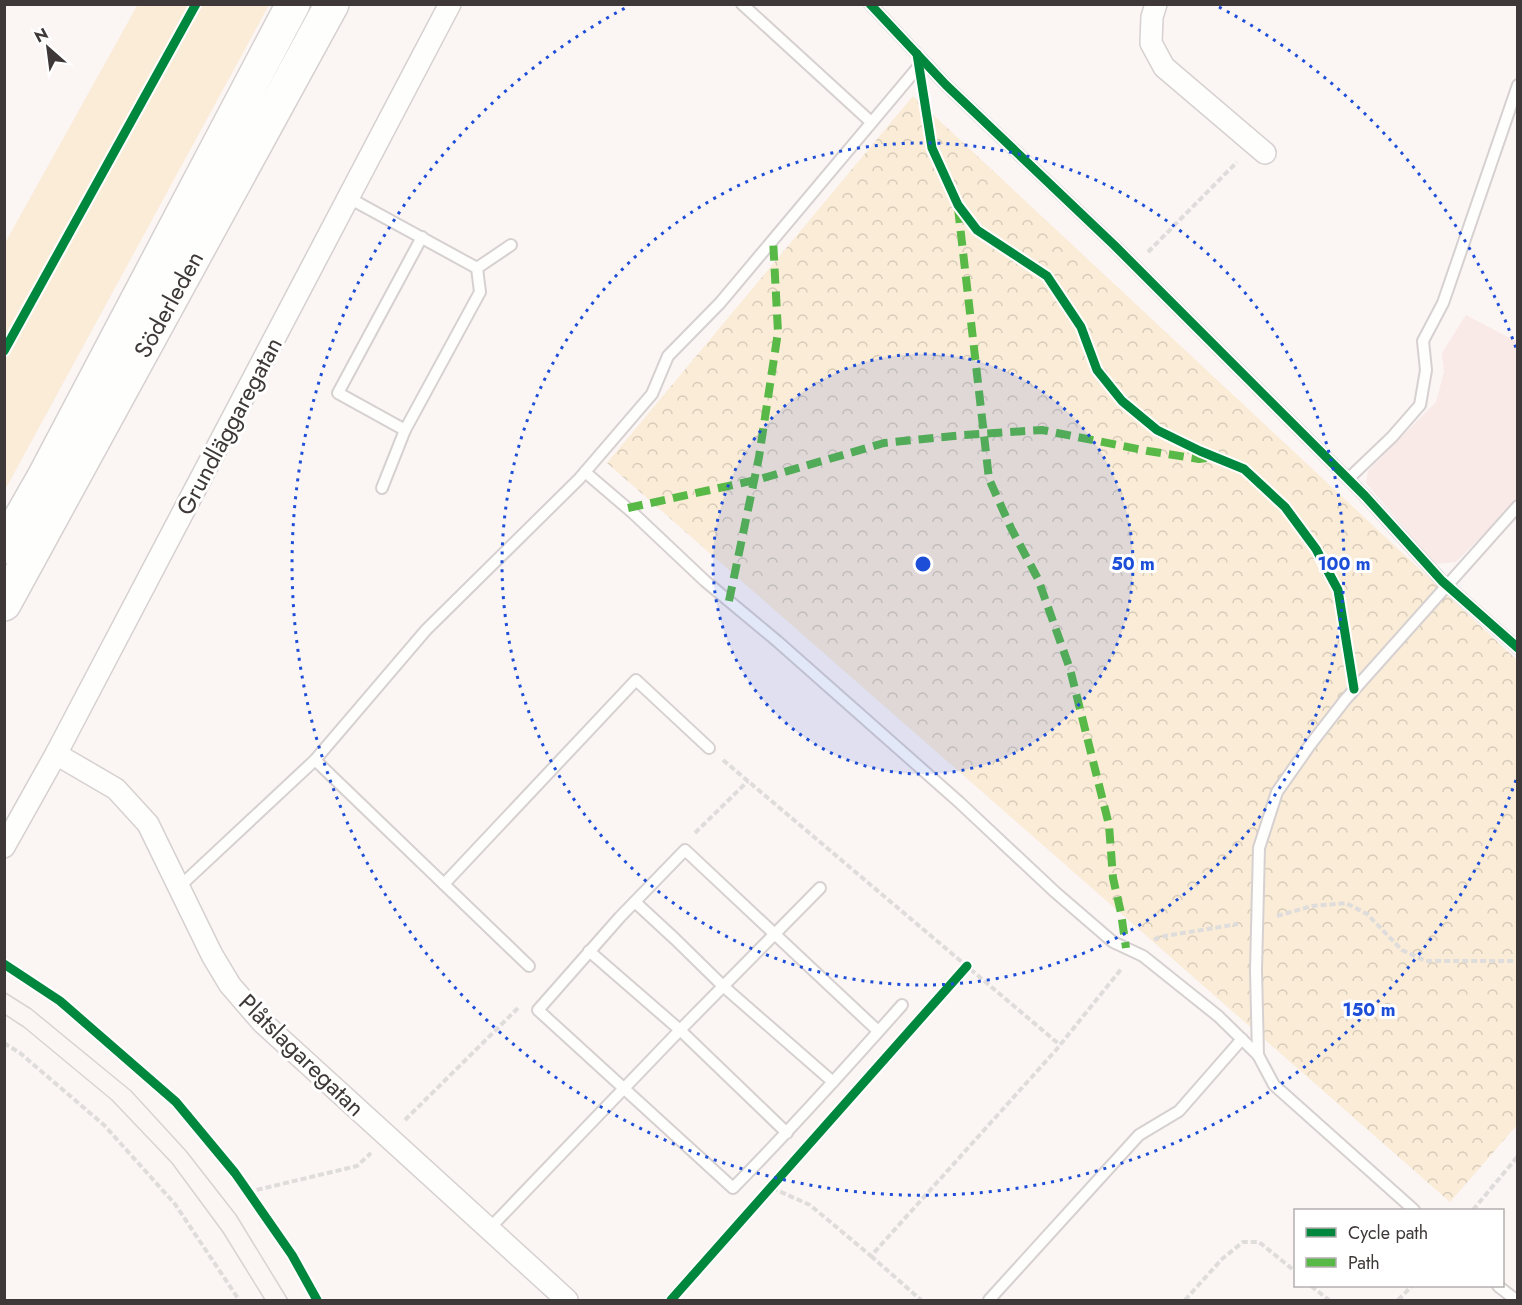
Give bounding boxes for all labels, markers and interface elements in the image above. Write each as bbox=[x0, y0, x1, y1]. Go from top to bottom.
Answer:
north arrow bbox=[18, 18, 78, 78]
text: N bbox=[30, 22, 52, 48]
street label: Söderleden bbox=[125, 244, 211, 364]
street label: Grundläggaregatan bbox=[167, 331, 291, 521]
text: 50 m bbox=[1111, 551, 1155, 577]
text: 100 m bbox=[1317, 551, 1371, 577]
centre of rings bbox=[913, 554, 933, 574]
street label: Plåtslagaregatan bbox=[231, 986, 373, 1124]
text: 150 m bbox=[1343, 997, 1395, 1023]
legend bbox=[1294, 1209, 1504, 1287]
text: Cycle path bbox=[1348, 1220, 1428, 1246]
text: Path bbox=[1348, 1250, 1380, 1276]

